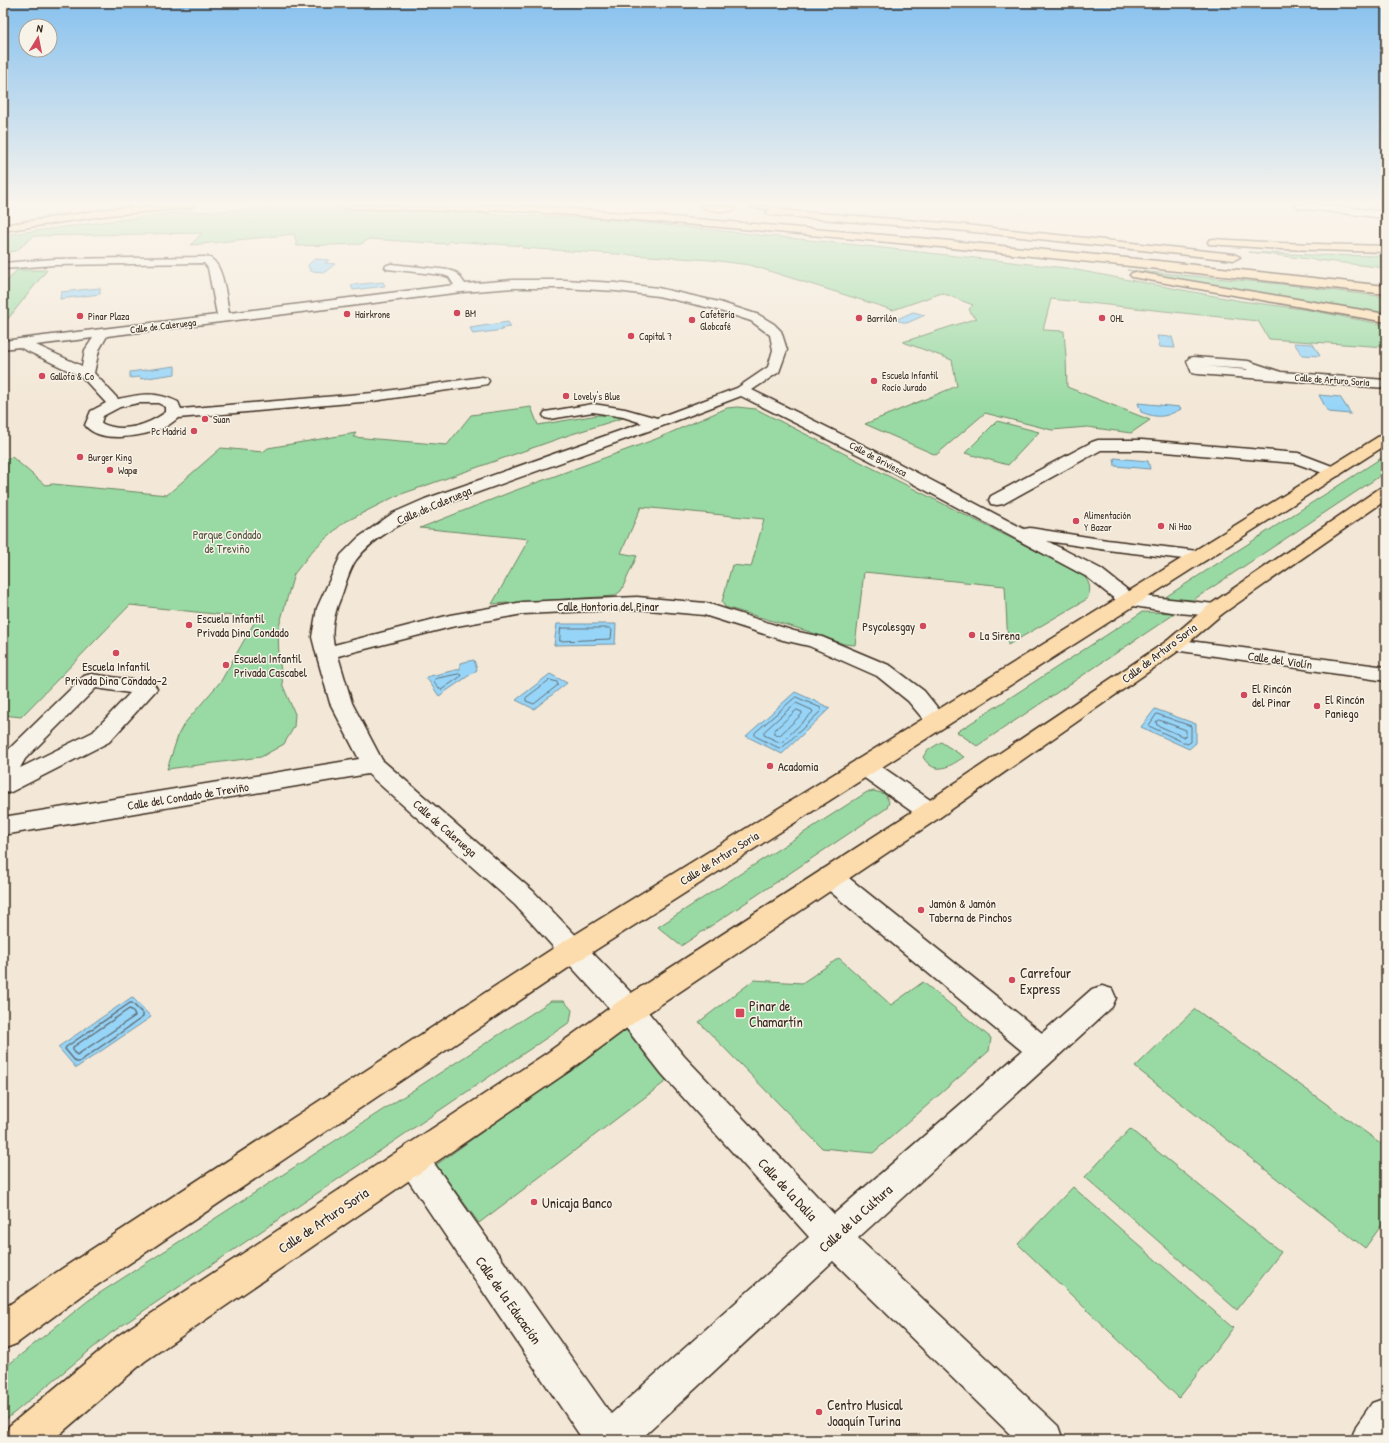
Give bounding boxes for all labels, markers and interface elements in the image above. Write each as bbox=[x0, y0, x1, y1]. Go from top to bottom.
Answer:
north arrow bbox=[18, 18, 58, 58]
text: N bbox=[36, 21, 44, 36]
place label: BM bbox=[465, 307, 476, 320]
place label: Hairkrone bbox=[355, 308, 390, 321]
marker: BM bbox=[452, 308, 462, 318]
place label: Cafetería Globcafé bbox=[700, 308, 734, 333]
marker: Hairkrone bbox=[342, 309, 352, 319]
place label: Pinar Plaza bbox=[88, 310, 129, 323]
marker: Pinar Plaza bbox=[75, 311, 85, 321]
place label: Barrilón bbox=[867, 312, 898, 325]
place label: OHL bbox=[1110, 312, 1124, 325]
marker: Barrilón bbox=[854, 313, 864, 323]
marker: OHL bbox=[1097, 313, 1107, 323]
street label: Calle de Caleruega bbox=[129, 315, 197, 336]
marker: Cafetería Globcafé bbox=[687, 315, 697, 325]
place label: Capital 7 bbox=[639, 330, 672, 343]
marker: Capital 7 bbox=[626, 331, 636, 341]
place label: Escuela Infantil Rocío Jurado bbox=[882, 369, 939, 394]
place label: Gallofa & Co bbox=[50, 370, 94, 383]
marker: Gallofa & Co bbox=[37, 371, 47, 381]
street label: Calle de Arturo Soria bbox=[1294, 371, 1370, 389]
marker: Escuela Infantil Rocío Jurado bbox=[869, 376, 879, 386]
place label: Lovely's Blue bbox=[574, 390, 620, 403]
marker: Lovely's Blue bbox=[561, 391, 571, 401]
place label: Suan bbox=[213, 413, 231, 426]
marker: Suan bbox=[200, 414, 210, 424]
place label: Pc Madrid bbox=[151, 425, 186, 438]
marker: Pc Madrid bbox=[189, 426, 199, 436]
street label: Calle de Briviesca bbox=[847, 438, 909, 480]
place label: Burger King bbox=[88, 451, 132, 464]
marker: Burger King bbox=[75, 452, 85, 462]
place label: Wap@ bbox=[118, 464, 138, 477]
marker: Wap@ bbox=[105, 465, 115, 475]
street label: Calle de Caleruega bbox=[394, 481, 474, 528]
place label: Alimentación Y Bazar bbox=[1084, 509, 1132, 534]
marker: Alimentación Y Bazar bbox=[1071, 516, 1081, 526]
place label: Ni Hao bbox=[1169, 520, 1192, 533]
marker: Ni Hao bbox=[1156, 521, 1166, 531]
park label: Parque Condado de Treviño bbox=[193, 526, 262, 557]
street label: Calle Hontoria del Pinar bbox=[557, 598, 659, 615]
place label: Escuela Infantil Privada Dina Condado bbox=[197, 610, 289, 641]
place label: Psycolesgay bbox=[862, 618, 915, 635]
street label: Calle de Arturo Soria bbox=[1118, 619, 1200, 687]
marker: Escuela Infantil Privada Dina Condado bbox=[184, 620, 194, 630]
marker: Psycolesgay bbox=[918, 621, 928, 631]
place label: La Sirena bbox=[980, 627, 1020, 644]
marker: La Sirena bbox=[967, 630, 977, 640]
street label: Calle del Violín bbox=[1247, 647, 1313, 673]
marker: Escuela Infantil Privada Dina Condado-2 bbox=[111, 648, 121, 658]
place label: Escuela Infantil Privada Cascabel bbox=[234, 650, 308, 681]
place label: Escuela Infantil Privada Dina Condado-2 bbox=[65, 658, 167, 689]
marker: Escuela Infantil Privada Cascabel bbox=[221, 660, 231, 670]
place label: El Rincón del Pinar bbox=[1252, 680, 1292, 711]
marker: El Rincón del Pinar bbox=[1239, 690, 1249, 700]
place label: El Rincón Paniego bbox=[1325, 691, 1365, 722]
marker: El Rincón Paniego bbox=[1312, 701, 1322, 711]
place label: Acadomia bbox=[778, 758, 819, 775]
marker: Acadomia bbox=[765, 761, 775, 771]
street label: Calle del Condado de Treviño bbox=[126, 778, 250, 814]
street label: Calle de Caleruega bbox=[409, 795, 481, 861]
street label: Calle de Arturo Soria bbox=[676, 827, 762, 889]
place label: Jamón & Jamón Taberna de Pinchos bbox=[929, 895, 1012, 926]
marker: Jamón & Jamón Taberna de Pinchos bbox=[916, 905, 926, 915]
place label: Carrefour Express bbox=[1020, 963, 1072, 999]
marker: Carrefour Express bbox=[1007, 975, 1017, 985]
place label: Pinar de Chamartín bbox=[749, 996, 803, 1031]
marker: Pinar de Chamartín bbox=[734, 1007, 746, 1019]
street label: Calle de la Dalia bbox=[754, 1154, 822, 1225]
street label: Calle de la Cultura bbox=[814, 1179, 896, 1256]
street label: Calle de Arturo Soria bbox=[274, 1182, 372, 1257]
place label: Unicaja Banco bbox=[542, 1193, 612, 1213]
marker: Unicaja Banco bbox=[529, 1197, 539, 1207]
street label: Calle de la Educación bbox=[472, 1252, 546, 1348]
place label: Centro Musical Joaquín Turina bbox=[827, 1395, 903, 1431]
marker: Centro Musical Joaquín Turina bbox=[814, 1407, 824, 1417]

